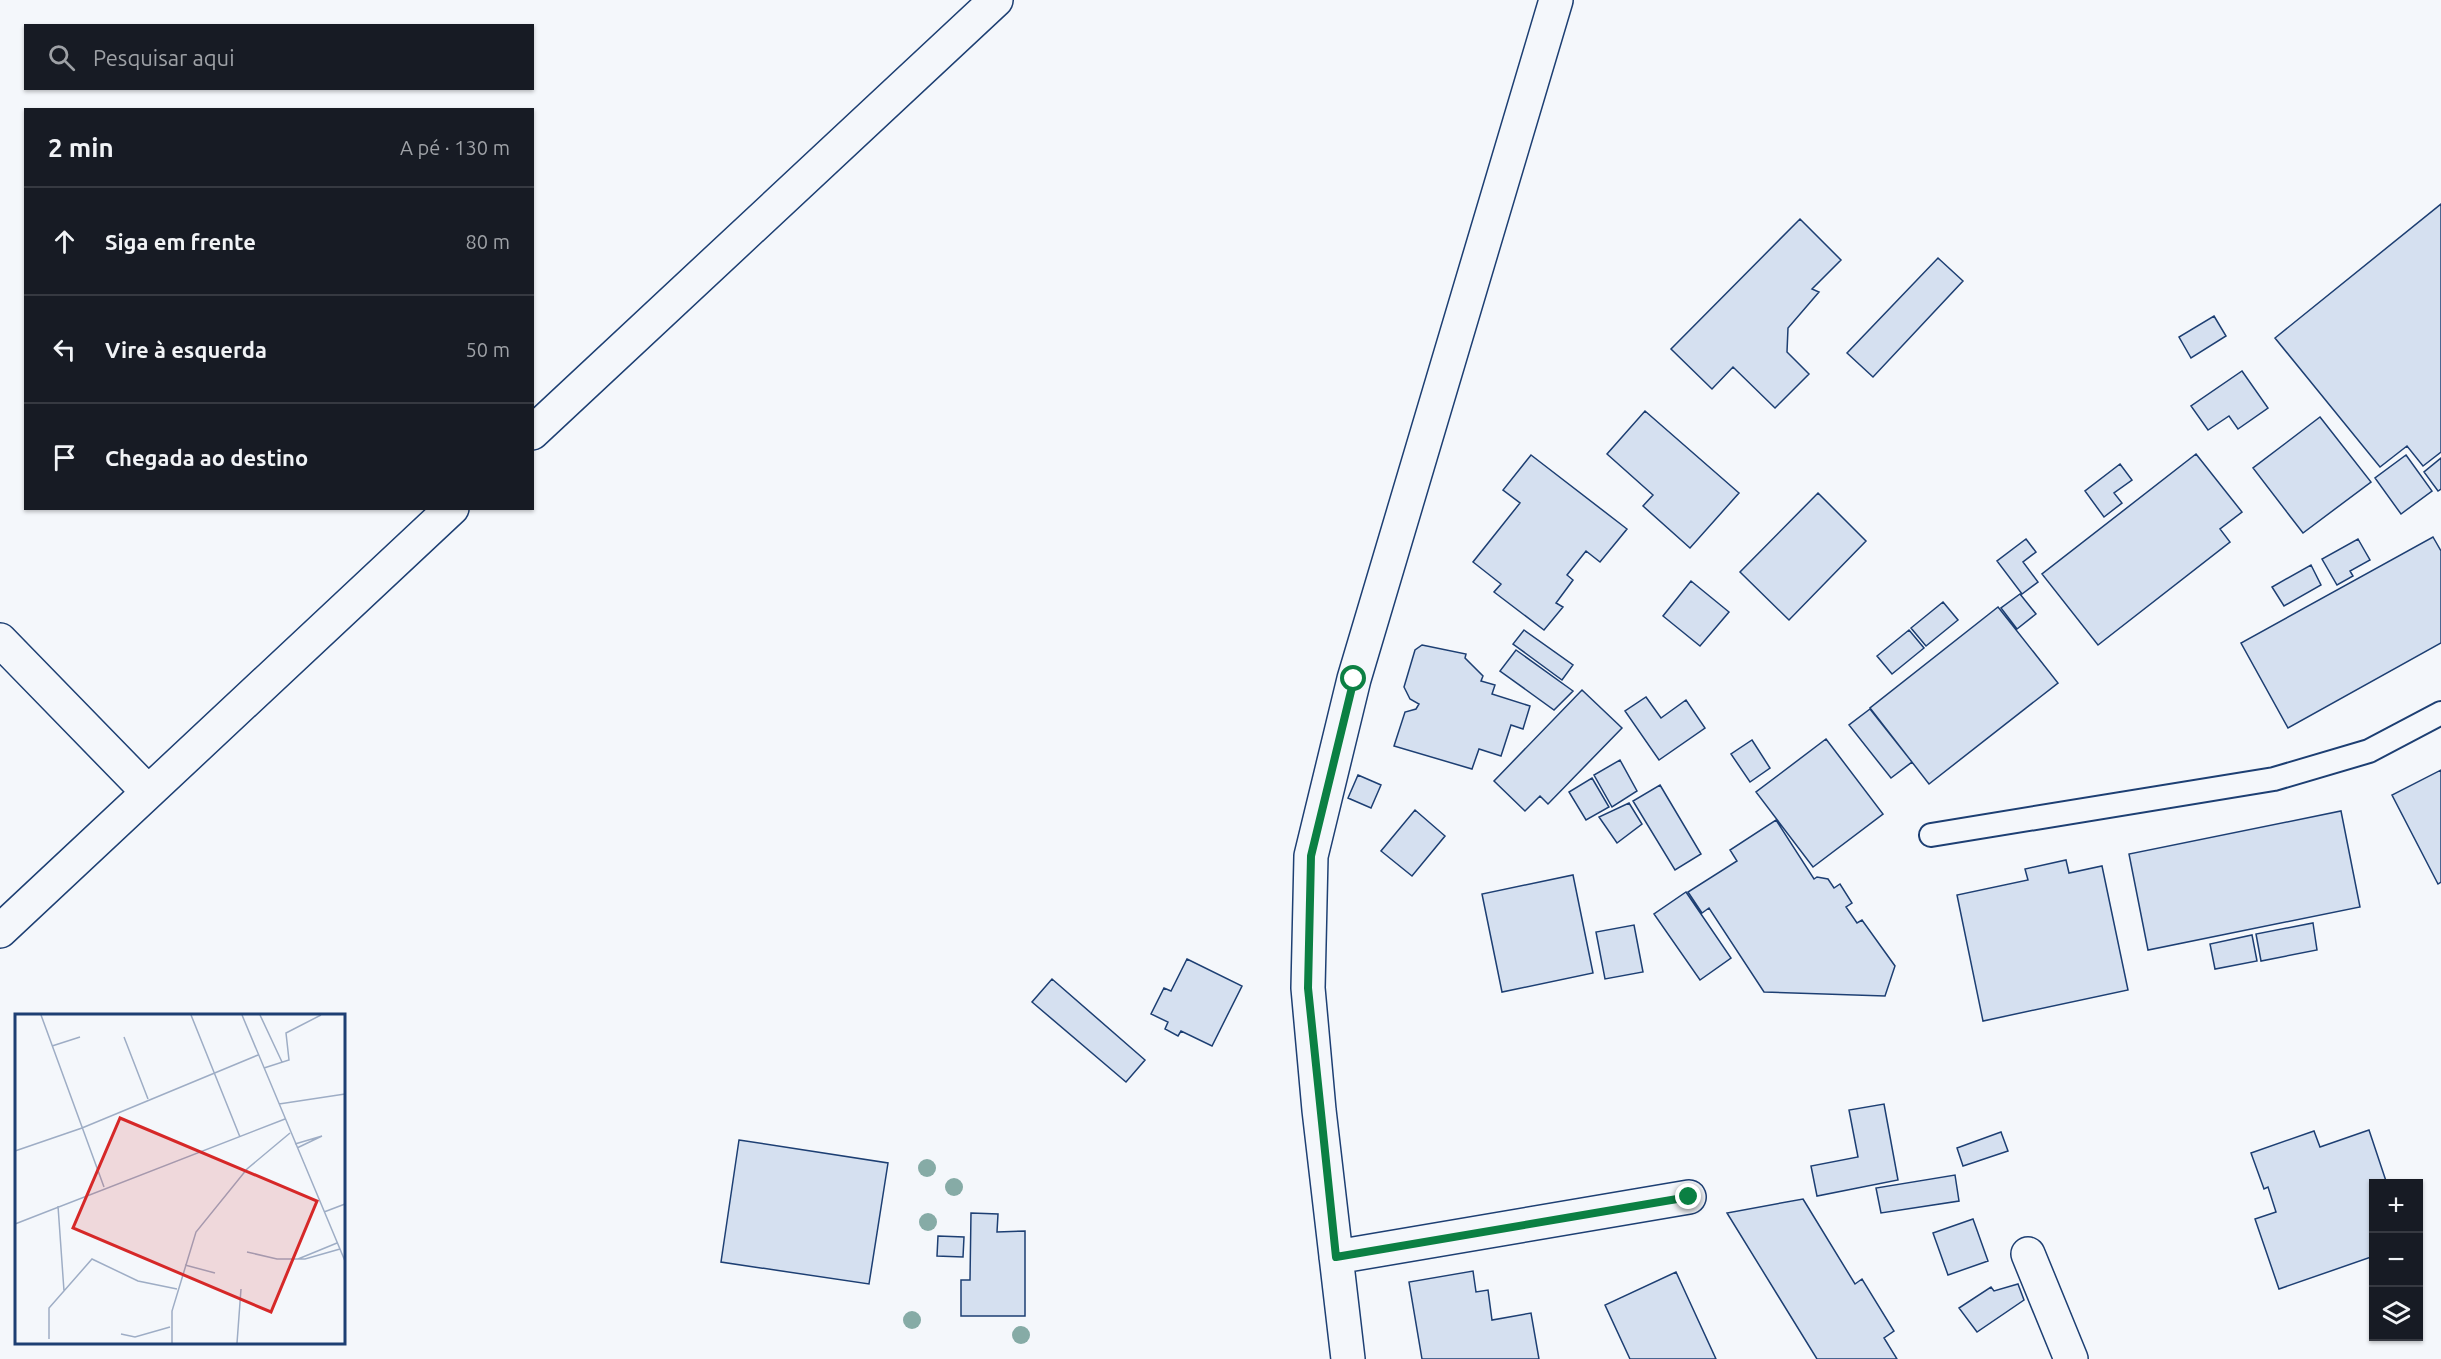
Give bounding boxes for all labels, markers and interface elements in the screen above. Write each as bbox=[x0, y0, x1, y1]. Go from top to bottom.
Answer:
search box bbox=[24, 24, 534, 90]
icon: search bbox=[45, 41, 78, 74]
text: Pesquisar aqui bbox=[93, 45, 235, 70]
text: 2 min bbox=[48, 133, 114, 162]
text: A pé · 130 m bbox=[400, 136, 510, 159]
icon: ahead bbox=[48, 225, 81, 258]
text: Siga em frente bbox=[105, 229, 256, 254]
text: 80 m bbox=[466, 230, 510, 253]
icon: left bbox=[48, 333, 81, 366]
text: Vire à esquerda bbox=[105, 337, 267, 362]
text: 50 m bbox=[466, 338, 510, 361]
icon: arrive bbox=[48, 441, 81, 474]
text: Chegada ao destino bbox=[105, 445, 308, 470]
route start bbox=[1340, 665, 1366, 691]
inset map bbox=[15, 1014, 345, 1344]
map controls bbox=[2369, 1179, 2423, 1341]
button: + bbox=[2369, 1179, 2423, 1233]
route end bbox=[1675, 1183, 1701, 1209]
button: − bbox=[2369, 1233, 2423, 1287]
button: layers bbox=[2369, 1287, 2423, 1341]

